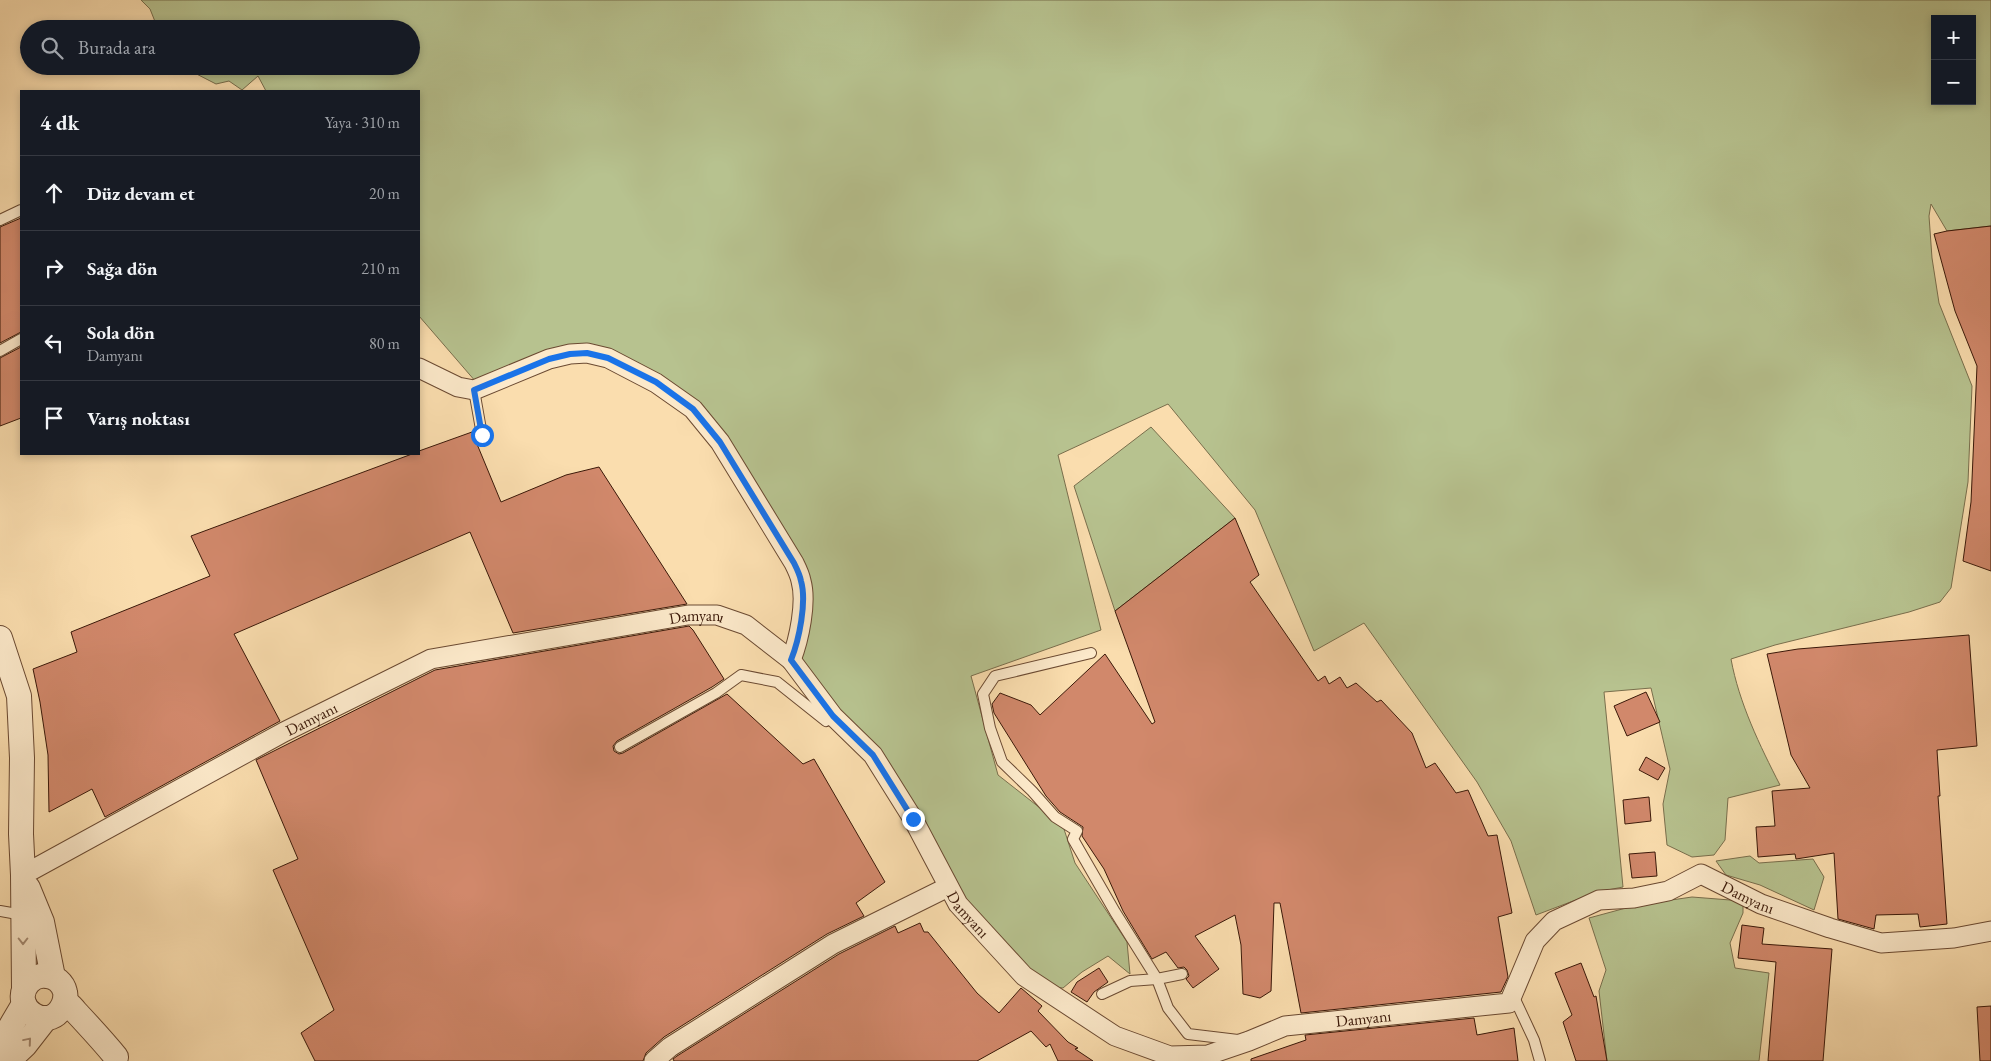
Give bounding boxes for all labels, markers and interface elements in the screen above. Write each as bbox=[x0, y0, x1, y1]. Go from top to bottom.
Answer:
map controls bbox=[1931, 15, 1976, 105]
button: + bbox=[1931, 15, 1976, 60]
search box bbox=[20, 20, 420, 75]
icon: search bbox=[38, 34, 66, 62]
text: Burada ara bbox=[78, 35, 156, 60]
button: − bbox=[1931, 60, 1976, 105]
text: 4 dk bbox=[40, 109, 79, 136]
text: Yaya · 310 m bbox=[325, 112, 400, 133]
icon: ahead bbox=[40, 179, 68, 207]
text: Düz devam et bbox=[87, 181, 195, 206]
text: 20 m bbox=[369, 183, 400, 204]
icon: right bbox=[40, 254, 68, 282]
text: Sağa dön bbox=[87, 256, 158, 281]
text: 210 m bbox=[361, 258, 400, 279]
text: Sola dön bbox=[87, 320, 155, 345]
icon: left bbox=[40, 329, 68, 357]
text: 80 m bbox=[369, 333, 400, 354]
text: Damyanı bbox=[87, 345, 143, 366]
icon: arrive bbox=[40, 404, 68, 432]
text: Varış noktası bbox=[87, 406, 190, 431]
route start bbox=[471, 424, 494, 447]
street label: Damyanı bbox=[667, 605, 727, 629]
street label: Damyanı bbox=[282, 697, 341, 741]
route end bbox=[902, 808, 925, 831]
street label: Damyanı bbox=[1718, 876, 1777, 919]
street label: Damyanı bbox=[942, 887, 994, 943]
one-way arrow bbox=[18, 938, 28, 946]
street label: Damyanı bbox=[1335, 1005, 1392, 1032]
one-way arrow bbox=[23, 1037, 32, 1046]

